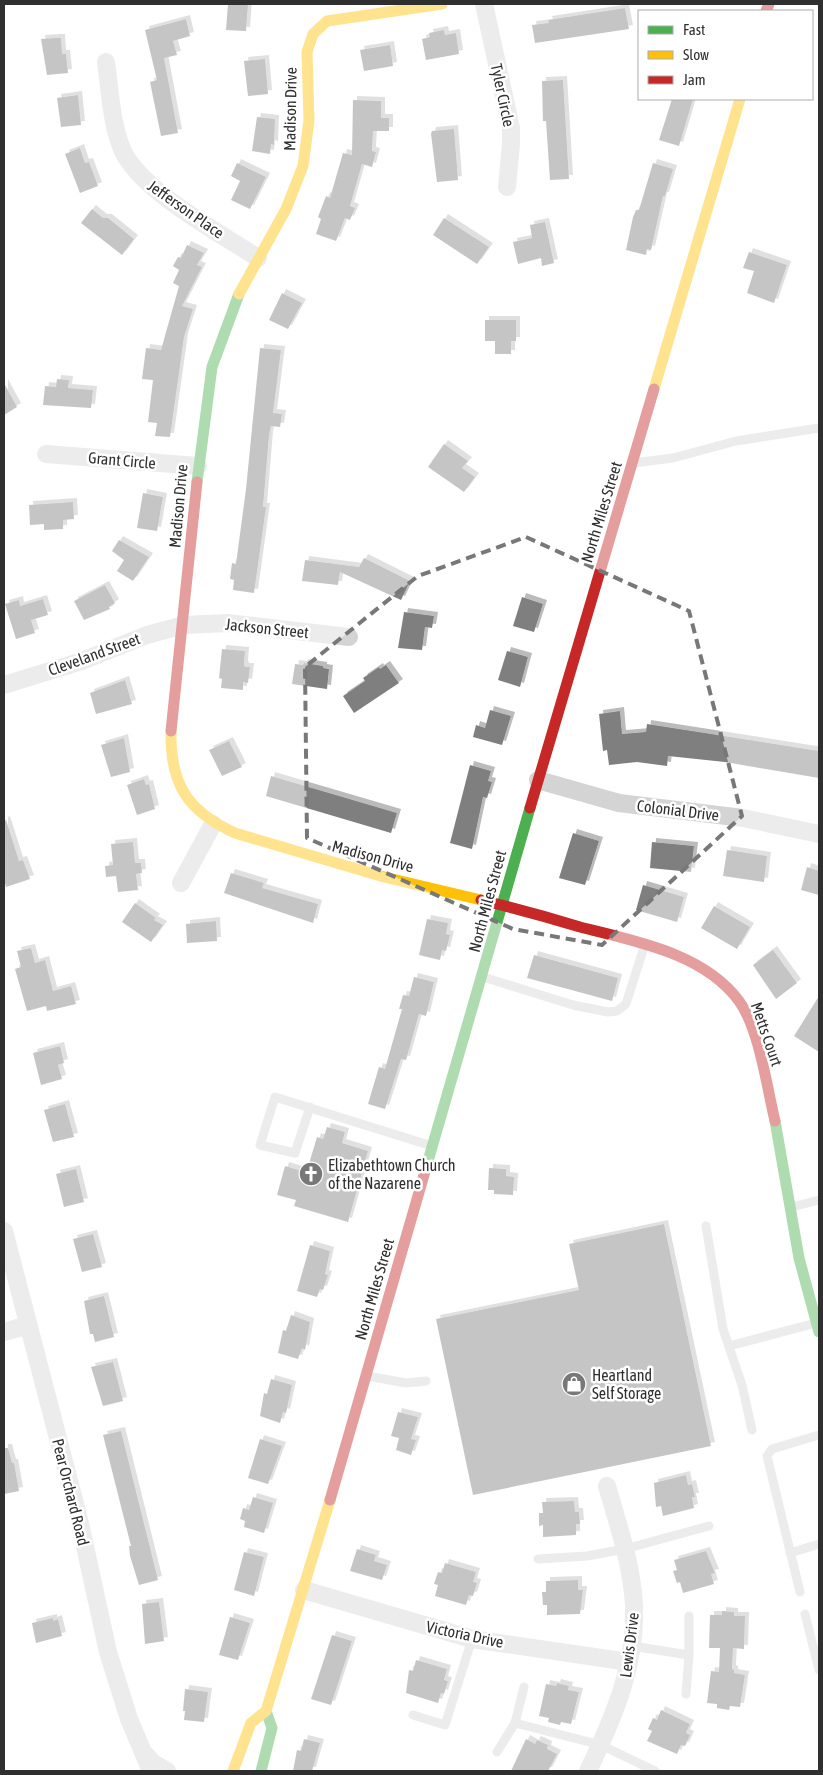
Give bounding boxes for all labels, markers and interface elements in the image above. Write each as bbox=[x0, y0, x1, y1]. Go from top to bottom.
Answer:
legend bbox=[638, 10, 813, 100]
text: Fast bbox=[683, 21, 705, 38]
text: Slow bbox=[683, 46, 709, 63]
street label: Tyler Circle bbox=[487, 62, 518, 128]
street label: Madison Drive bbox=[280, 67, 300, 151]
text: Jam bbox=[683, 71, 706, 88]
street label: Jefferson Place bbox=[144, 176, 228, 242]
street label: Grant Circle bbox=[87, 448, 157, 472]
street label: North Miles Street bbox=[577, 459, 625, 565]
street label: Madison Drive bbox=[165, 464, 191, 548]
street label: Jackson Street bbox=[224, 615, 310, 641]
street label: Cleveland Street bbox=[46, 629, 143, 679]
street label: Colonial Drive bbox=[636, 796, 720, 824]
street label: Madison Drive bbox=[330, 836, 416, 876]
street label: North Miles Street bbox=[465, 848, 509, 954]
street label: Metts Court bbox=[748, 1000, 786, 1069]
place label: Elizabethtown Church of the Nazarene bbox=[328, 1156, 456, 1192]
church icon: Elizabethtown Church of the Nazarene bbox=[298, 1161, 324, 1187]
street label: North Miles Street bbox=[351, 1236, 397, 1342]
place label: Heartland Self Storage bbox=[592, 1366, 661, 1403]
shop icon: Heartland Self Storage bbox=[561, 1371, 587, 1397]
street label: Pear Orchard Road bbox=[49, 1437, 93, 1547]
street label: Lewis Drive bbox=[616, 1611, 642, 1679]
street label: Victoria Drive bbox=[425, 1617, 505, 1651]

